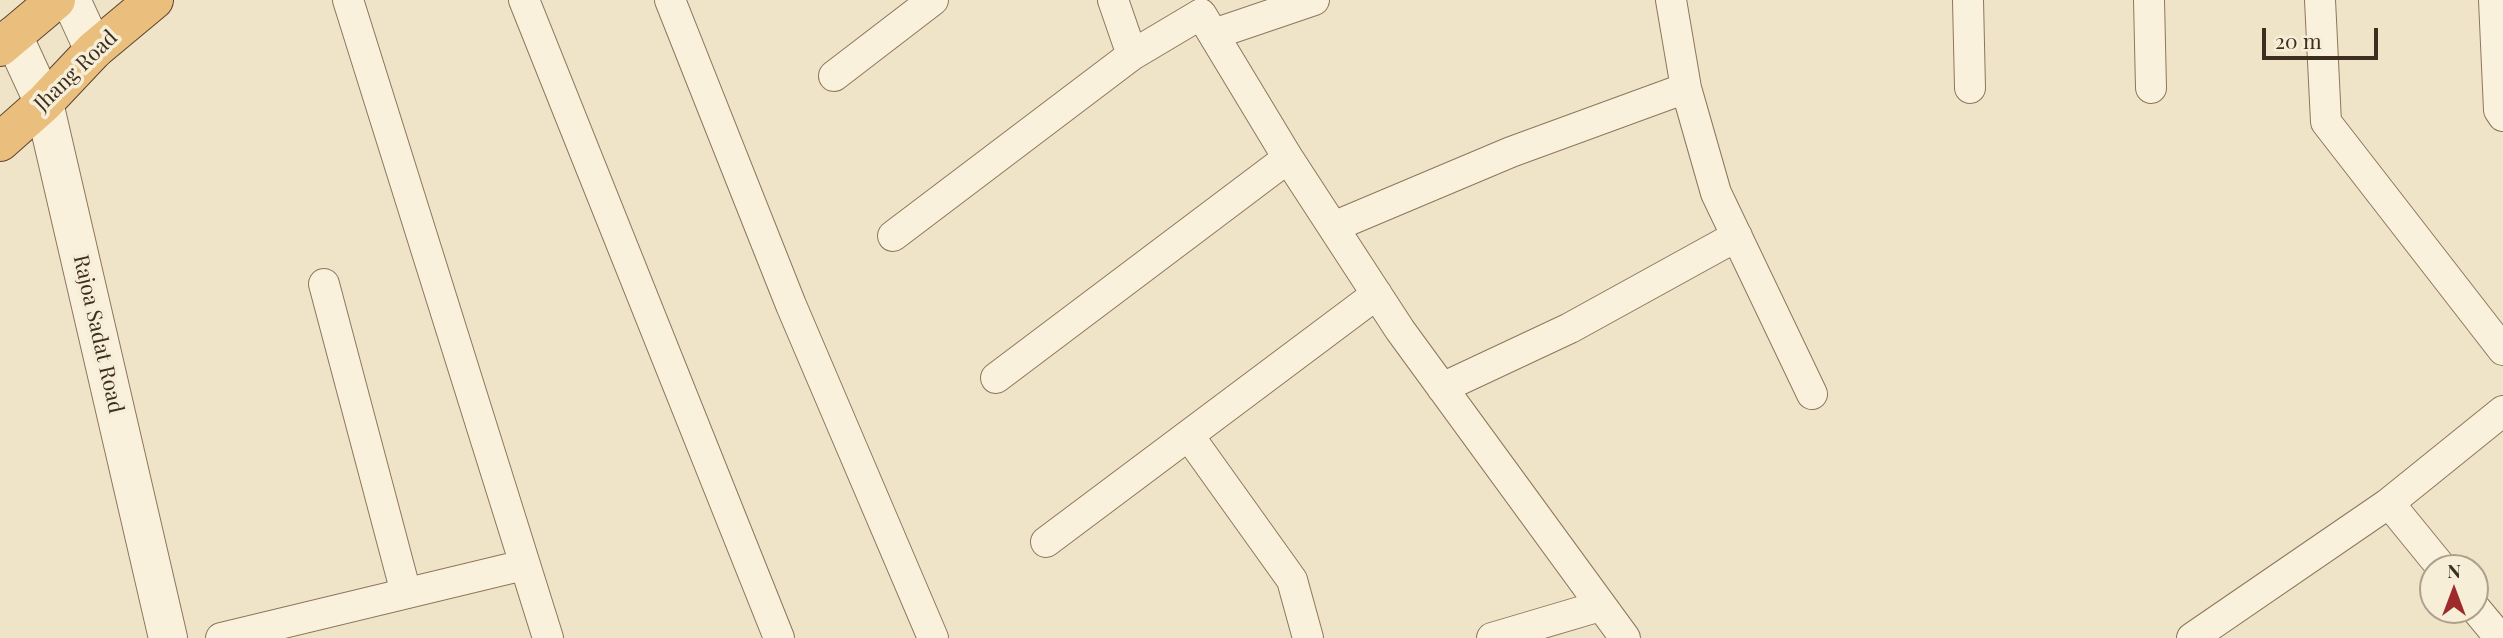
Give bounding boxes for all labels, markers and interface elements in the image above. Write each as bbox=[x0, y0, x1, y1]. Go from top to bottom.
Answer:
scale bar bbox=[2265, 14, 2380, 58]
street label: Jhang Road bbox=[29, 25, 123, 117]
text: 20 m bbox=[2275, 26, 2322, 54]
street label: Rajoa Sadat Road bbox=[68, 252, 128, 416]
north arrow bbox=[2419, 554, 2489, 624]
text: N bbox=[2447, 557, 2461, 583]

